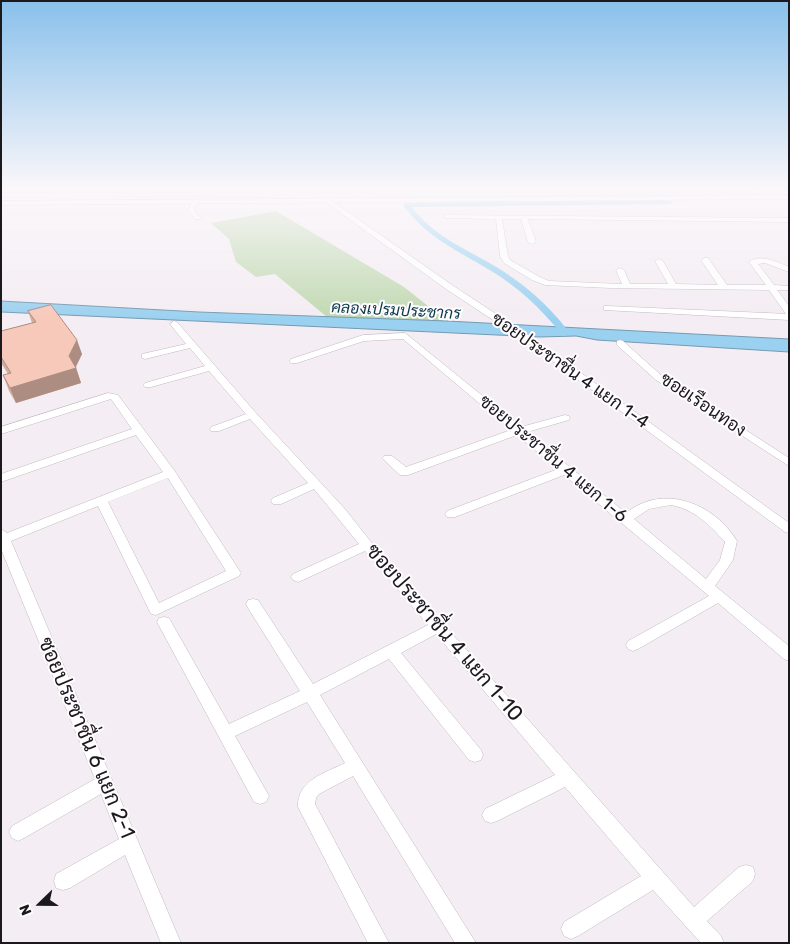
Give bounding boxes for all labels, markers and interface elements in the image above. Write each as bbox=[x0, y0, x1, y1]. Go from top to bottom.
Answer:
water label: คลองเปรมประชากร bbox=[331, 298, 461, 324]
street label: ซอยประชาชื่น 4 แยก 1-4 bbox=[487, 308, 653, 434]
street label: ซอยเรือนทอง bbox=[656, 368, 750, 442]
street label: ซอยประชาชื่น 4 แยก 1-6 bbox=[474, 391, 632, 527]
street label: ซอยประชาชื่น 4 แยก 1-10 bbox=[360, 539, 528, 727]
street label: ซอยประชาชื่น 6 แยก 2-1 bbox=[32, 634, 140, 842]
north arrow bbox=[15, 879, 65, 929]
text: N bbox=[16, 902, 35, 918]

